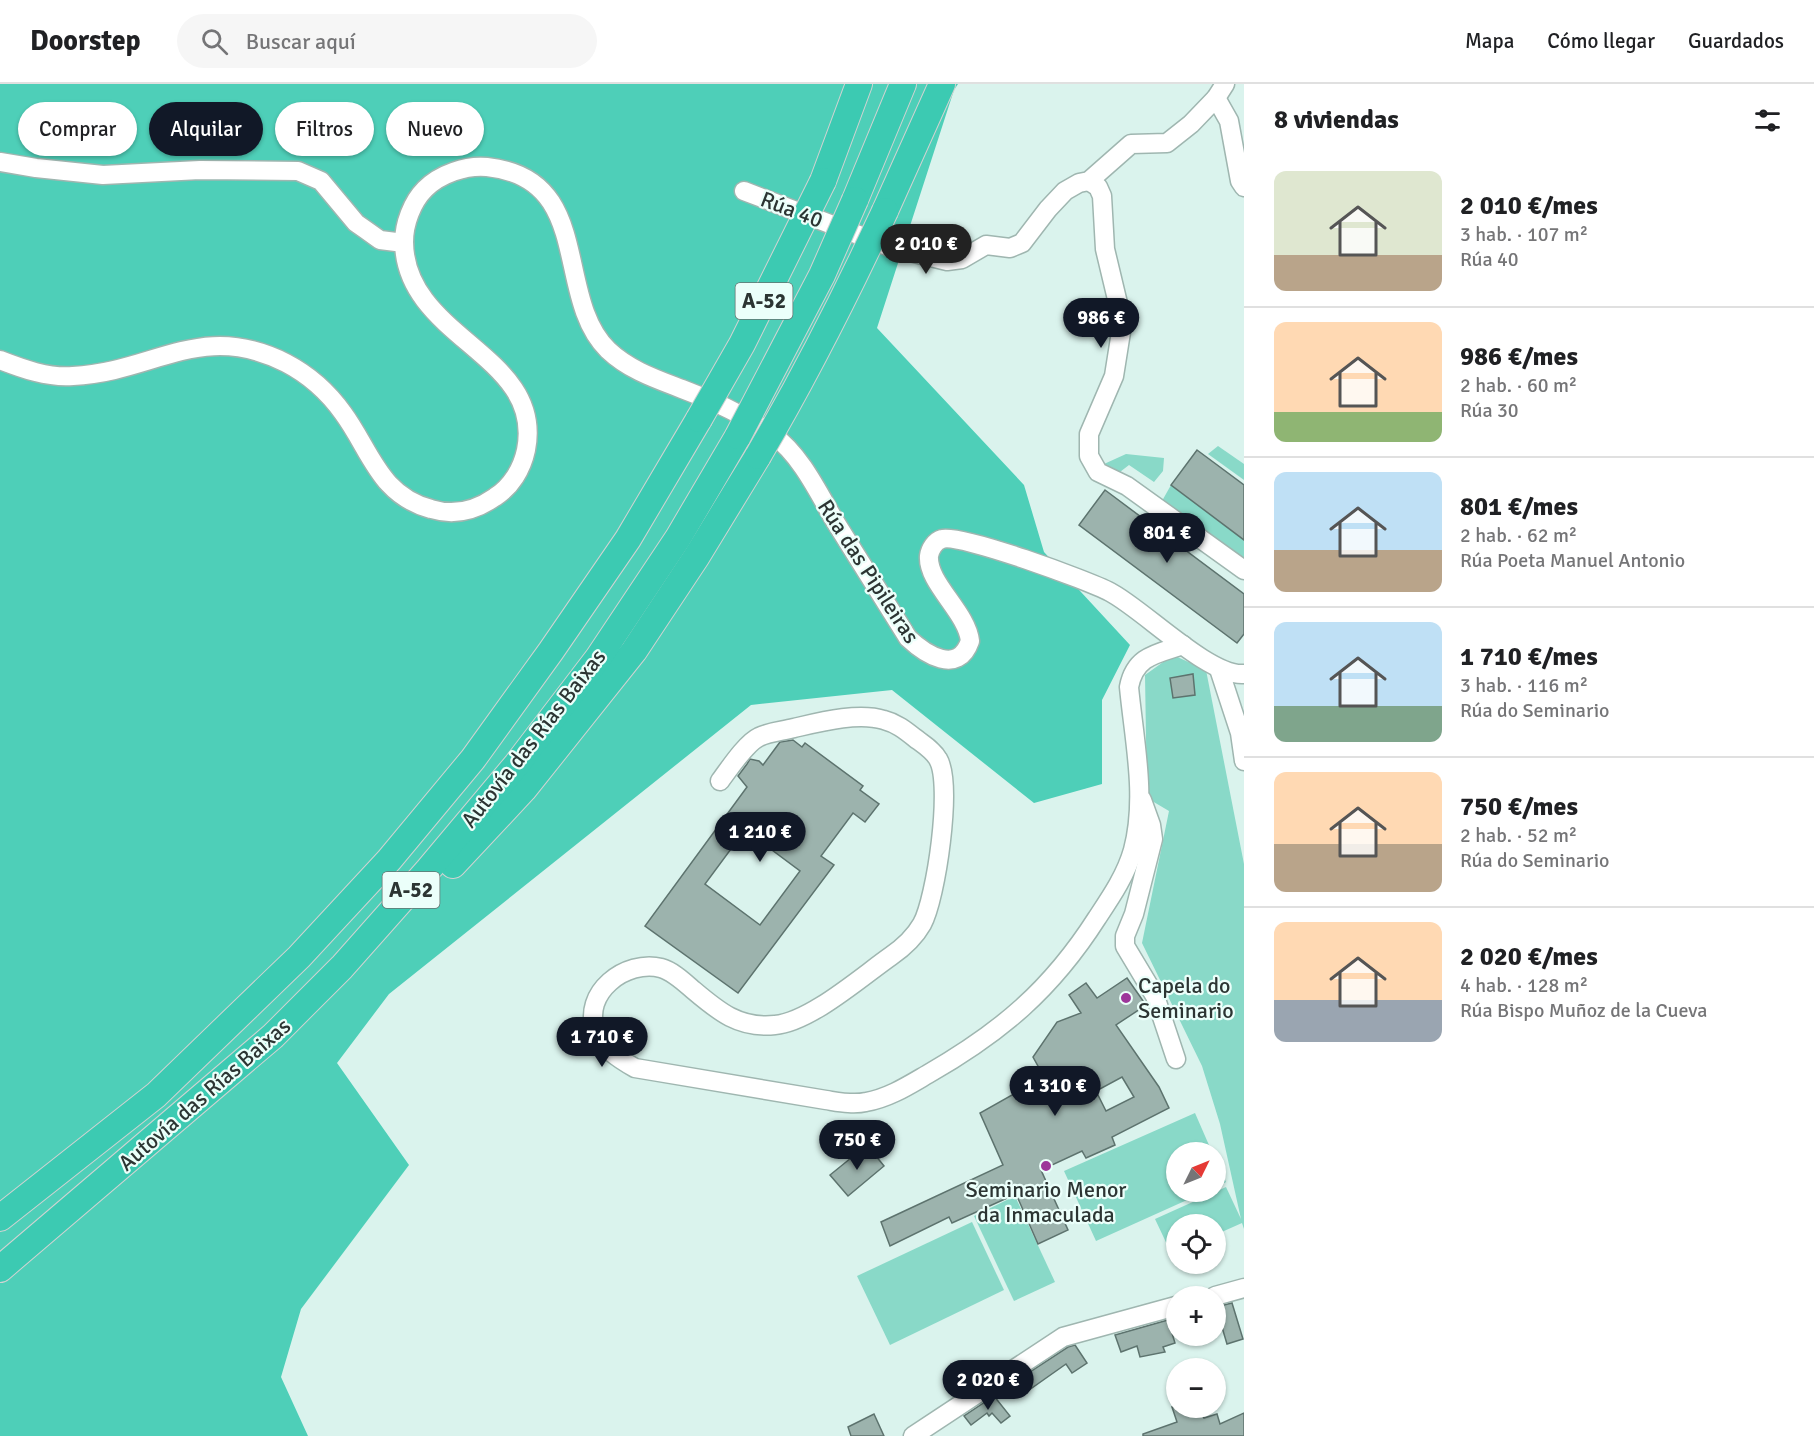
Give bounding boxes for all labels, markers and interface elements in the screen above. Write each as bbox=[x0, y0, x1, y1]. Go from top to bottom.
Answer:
search box bbox=[177, 14, 597, 68]
text: Doorstep bbox=[30, 24, 141, 58]
icon: search bbox=[198, 25, 231, 58]
text: Buscar aquí bbox=[246, 28, 356, 55]
text: Mapa bbox=[1465, 28, 1514, 54]
text: Cómo llegar bbox=[1547, 28, 1655, 54]
text: Guardados bbox=[1688, 28, 1784, 54]
chip: Comprar bbox=[18, 102, 137, 156]
chip: Alquilar bbox=[149, 102, 263, 156]
chip: Filtros bbox=[275, 102, 374, 156]
chip: Nuevo bbox=[386, 102, 484, 156]
text: 8 viviendas bbox=[1274, 104, 1399, 136]
icon: filters bbox=[1751, 104, 1784, 137]
street label: Rúa 40 bbox=[757, 185, 827, 234]
text: 2 010 €/mes bbox=[1460, 190, 1598, 222]
icon: home bbox=[1322, 195, 1394, 267]
text: 3 hab. · 107 m² bbox=[1460, 222, 1588, 247]
pin: 2 010 € bbox=[871, 224, 981, 275]
text: 2 010 € bbox=[895, 231, 957, 256]
text: Rúa 40 bbox=[1460, 247, 1519, 272]
road number: A-52 bbox=[736, 283, 792, 319]
pin: 986 € bbox=[1059, 298, 1143, 349]
text: 986 € bbox=[1077, 305, 1125, 330]
text: 986 €/mes bbox=[1460, 341, 1578, 373]
icon: home bbox=[1322, 346, 1394, 418]
text: 2 hab. · 60 m² bbox=[1460, 373, 1577, 398]
text: Rúa 30 bbox=[1460, 398, 1519, 423]
text: 801 €/mes bbox=[1460, 491, 1578, 523]
street label: Rúa das Pipileiras bbox=[812, 494, 925, 648]
icon: home bbox=[1322, 496, 1394, 568]
pin: 801 € bbox=[1125, 513, 1209, 564]
text: 801 € bbox=[1143, 520, 1191, 545]
text: 2 hab. · 62 m² bbox=[1460, 523, 1577, 548]
text: Rúa Poeta Manuel Antonio bbox=[1460, 548, 1685, 573]
text: 1 710 €/mes bbox=[1460, 641, 1598, 673]
street label: Autovía das Rías Baixas bbox=[455, 644, 612, 833]
icon: home bbox=[1322, 646, 1394, 718]
text: 3 hab. · 116 m² bbox=[1460, 673, 1588, 698]
text: Rúa do Seminario bbox=[1460, 698, 1610, 723]
text: 750 €/mes bbox=[1460, 791, 1578, 823]
icon: home bbox=[1322, 796, 1394, 868]
pin: 1 210 € bbox=[705, 812, 815, 863]
text: 1 210 € bbox=[729, 819, 791, 844]
text: 2 hab. · 52 m² bbox=[1460, 823, 1577, 848]
text: Rúa do Seminario bbox=[1460, 848, 1610, 873]
road number: A-52 bbox=[382, 872, 440, 908]
text: 2 020 €/mes bbox=[1460, 941, 1598, 973]
icon: home bbox=[1322, 946, 1394, 1018]
place label: Capela do Seminario bbox=[1138, 972, 1234, 1024]
text: 4 hab. · 128 m² bbox=[1460, 973, 1588, 998]
marker: Capela do Seminario bbox=[1119, 991, 1133, 1005]
text: Rúa Bispo Muñoz de la Cueva bbox=[1460, 998, 1707, 1023]
street label: Autovía das Rías Baixas bbox=[113, 1012, 296, 1176]
pin: 1 710 € bbox=[547, 1017, 657, 1068]
text: 1 710 € bbox=[571, 1024, 633, 1049]
pin: 1 310 € bbox=[1000, 1066, 1110, 1117]
text: 1 310 € bbox=[1024, 1073, 1086, 1098]
pin: 750 € bbox=[815, 1120, 899, 1171]
text: 750 € bbox=[833, 1127, 881, 1152]
north arrow bbox=[1166, 1142, 1226, 1202]
map controls bbox=[1166, 1142, 1226, 1418]
marker: Seminario Menor da Inmaculada bbox=[1039, 1159, 1053, 1173]
place label: Seminario Menor da Inmaculada bbox=[966, 1176, 1126, 1228]
button: locate bbox=[1166, 1214, 1226, 1274]
button: + bbox=[1166, 1286, 1226, 1346]
button: − bbox=[1166, 1358, 1226, 1418]
pin: 2 020 € bbox=[933, 1360, 1043, 1411]
text: 2 020 € bbox=[957, 1367, 1019, 1392]

